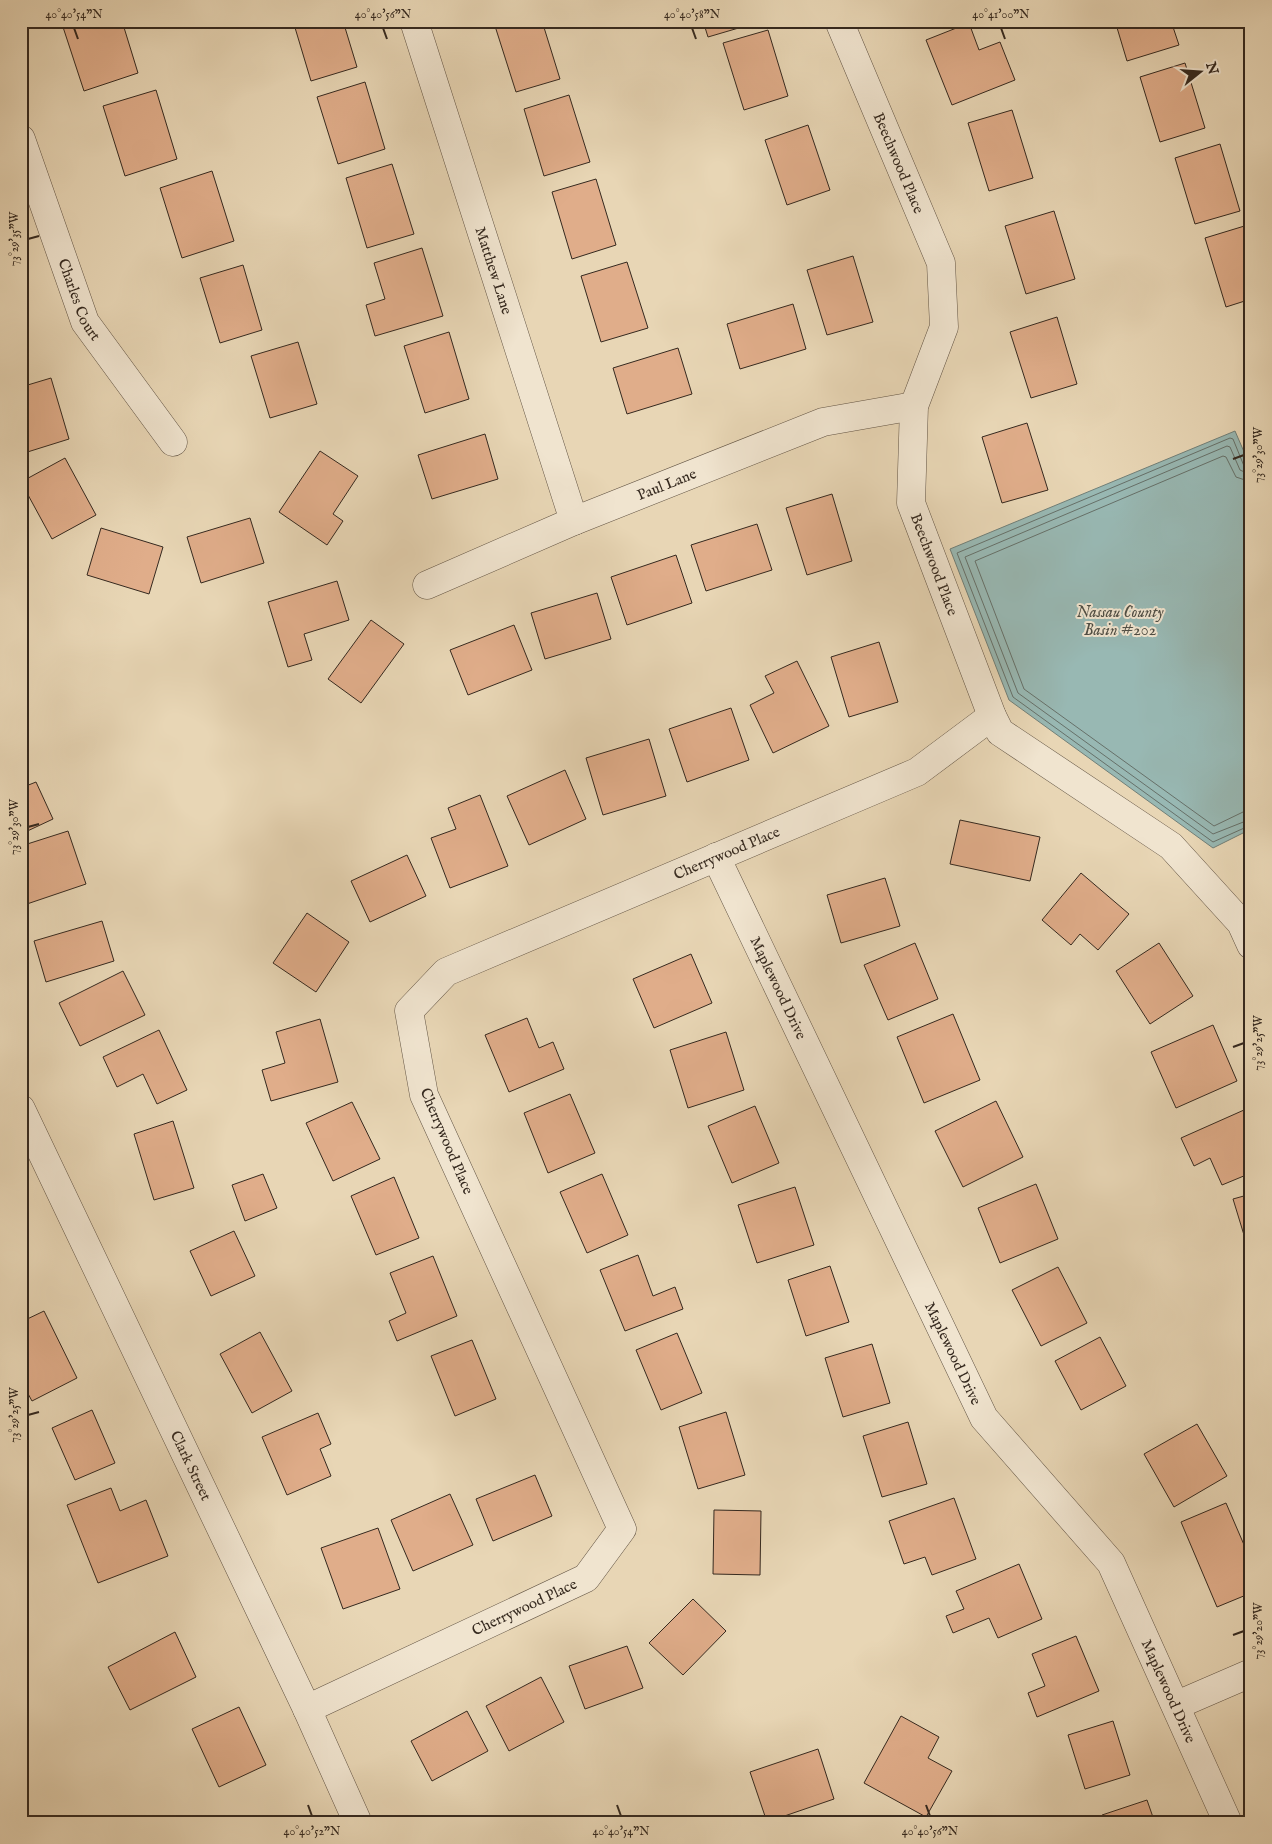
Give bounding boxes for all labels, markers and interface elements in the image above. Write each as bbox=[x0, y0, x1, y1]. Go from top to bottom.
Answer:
text: 40°40'54"N bbox=[45, 7, 103, 22]
text: 40°40'56"N bbox=[355, 7, 412, 22]
text: 40°40'58"N bbox=[664, 7, 721, 22]
text: 40°41'00"N bbox=[972, 7, 1030, 22]
north arrow bbox=[1174, 48, 1224, 98]
text: N bbox=[1201, 59, 1222, 77]
street label: Beechwood Place bbox=[869, 110, 928, 217]
text: 73°29'35"W bbox=[7, 211, 22, 266]
street label: Matthew Lane bbox=[470, 224, 516, 317]
street label: Charles Court bbox=[54, 256, 105, 345]
text: 73°29'30"W bbox=[1251, 427, 1266, 483]
street label: Paul Lane bbox=[634, 464, 699, 505]
street label: Beechwood Place bbox=[906, 511, 962, 618]
water label: Nassau County Basin #202 bbox=[1077, 603, 1164, 641]
text: 73°29'30"W bbox=[7, 799, 22, 855]
street label: Cherrywood Place bbox=[671, 822, 783, 884]
street label: Maplewood Drive bbox=[745, 934, 811, 1043]
text: 73°29'25"W bbox=[1251, 1015, 1266, 1071]
street label: Cherrywood Place bbox=[416, 1085, 478, 1197]
street label: Maplewood Drive bbox=[920, 1299, 985, 1408]
text: 73°29'25"W bbox=[7, 1387, 22, 1443]
street label: Clark Street bbox=[166, 1428, 215, 1504]
street label: Cherrywood Place bbox=[469, 1575, 580, 1640]
text: 73°29'20"W bbox=[1251, 1602, 1266, 1660]
street label: Maplewood Drive bbox=[1137, 1636, 1200, 1746]
text: 40°40'52"N bbox=[284, 1824, 341, 1839]
text: 40°40'54"N bbox=[592, 1824, 650, 1839]
text: 40°40'56"N bbox=[902, 1824, 959, 1839]

